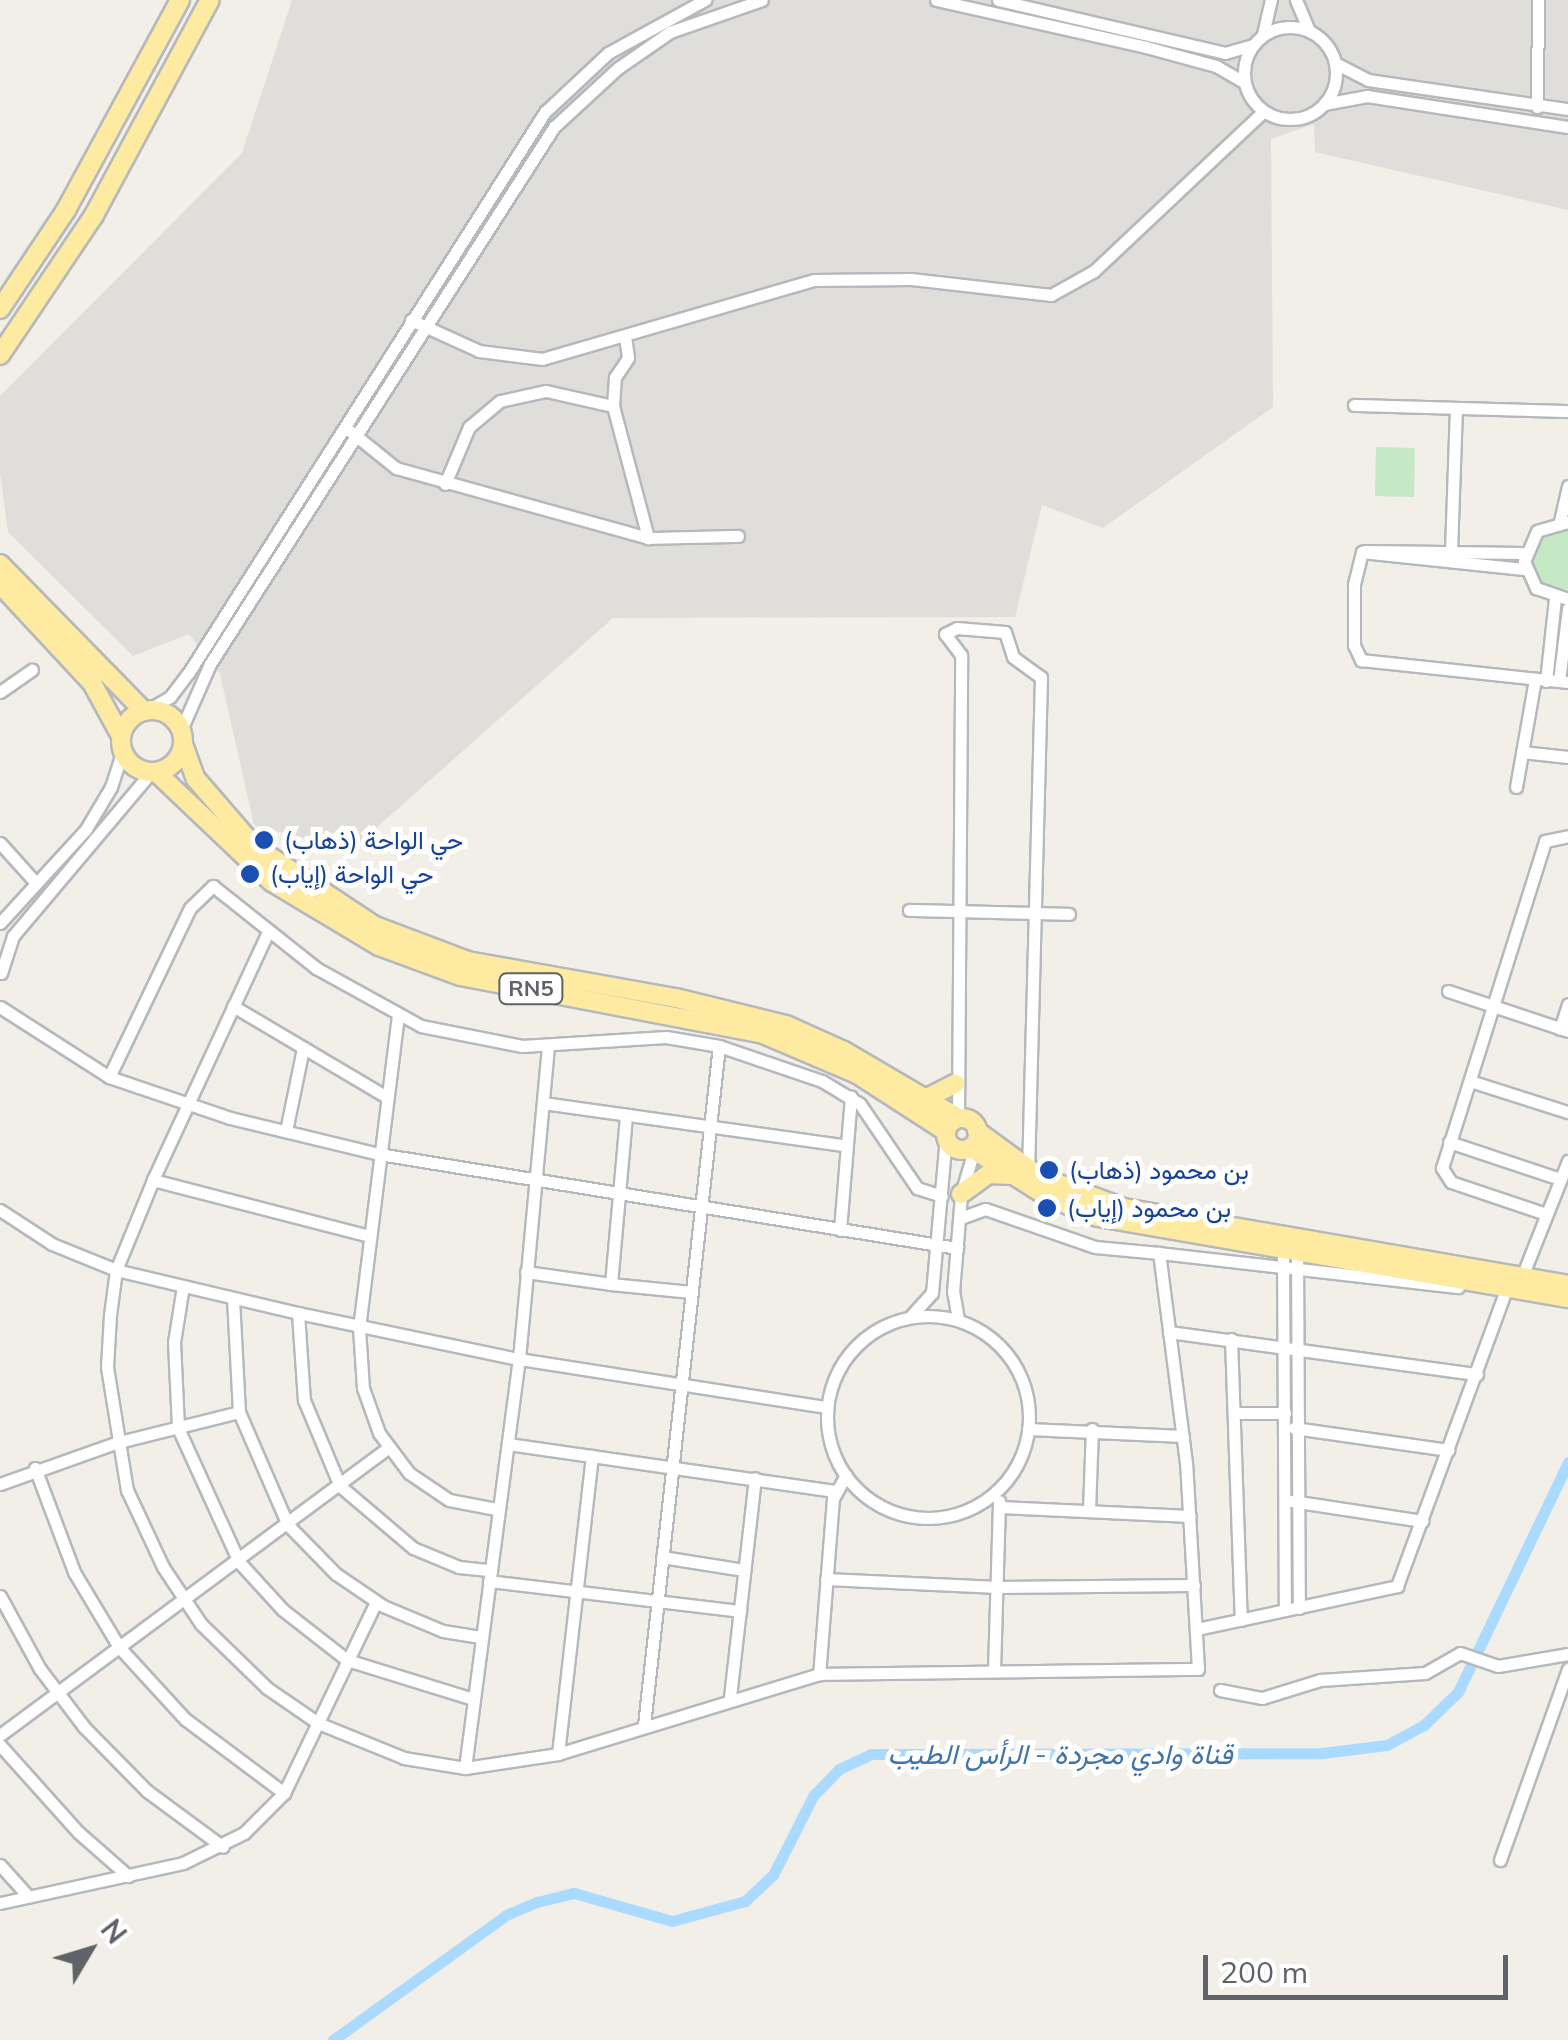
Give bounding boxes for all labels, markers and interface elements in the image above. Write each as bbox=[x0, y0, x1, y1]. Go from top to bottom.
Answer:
place label: حي الواحة (ذهاب) bbox=[284, 825, 463, 855]
marker: حي الواحة (ذهاب) bbox=[253, 829, 275, 851]
place label: حي الواحة (إياب) bbox=[270, 859, 434, 889]
marker: حي الواحة (إياب) bbox=[239, 863, 261, 885]
road number: RN5 bbox=[496, 972, 566, 1006]
place label: بن محمود (ذهاب) bbox=[1069, 1155, 1249, 1185]
marker: بن محمود (ذهاب) bbox=[1038, 1159, 1060, 1181]
place label: بن محمود (إياب) bbox=[1067, 1193, 1231, 1223]
marker: بن محمود (إياب) bbox=[1036, 1197, 1058, 1219]
water label: قناة وادي مجردة - الرأس الطيب bbox=[888, 1737, 1232, 1771]
north arrow bbox=[40, 1900, 140, 2000]
text: N bbox=[94, 1912, 134, 1950]
scale bar bbox=[1208, 1935, 1513, 1997]
text: 200 m bbox=[1220, 1953, 1308, 1991]

